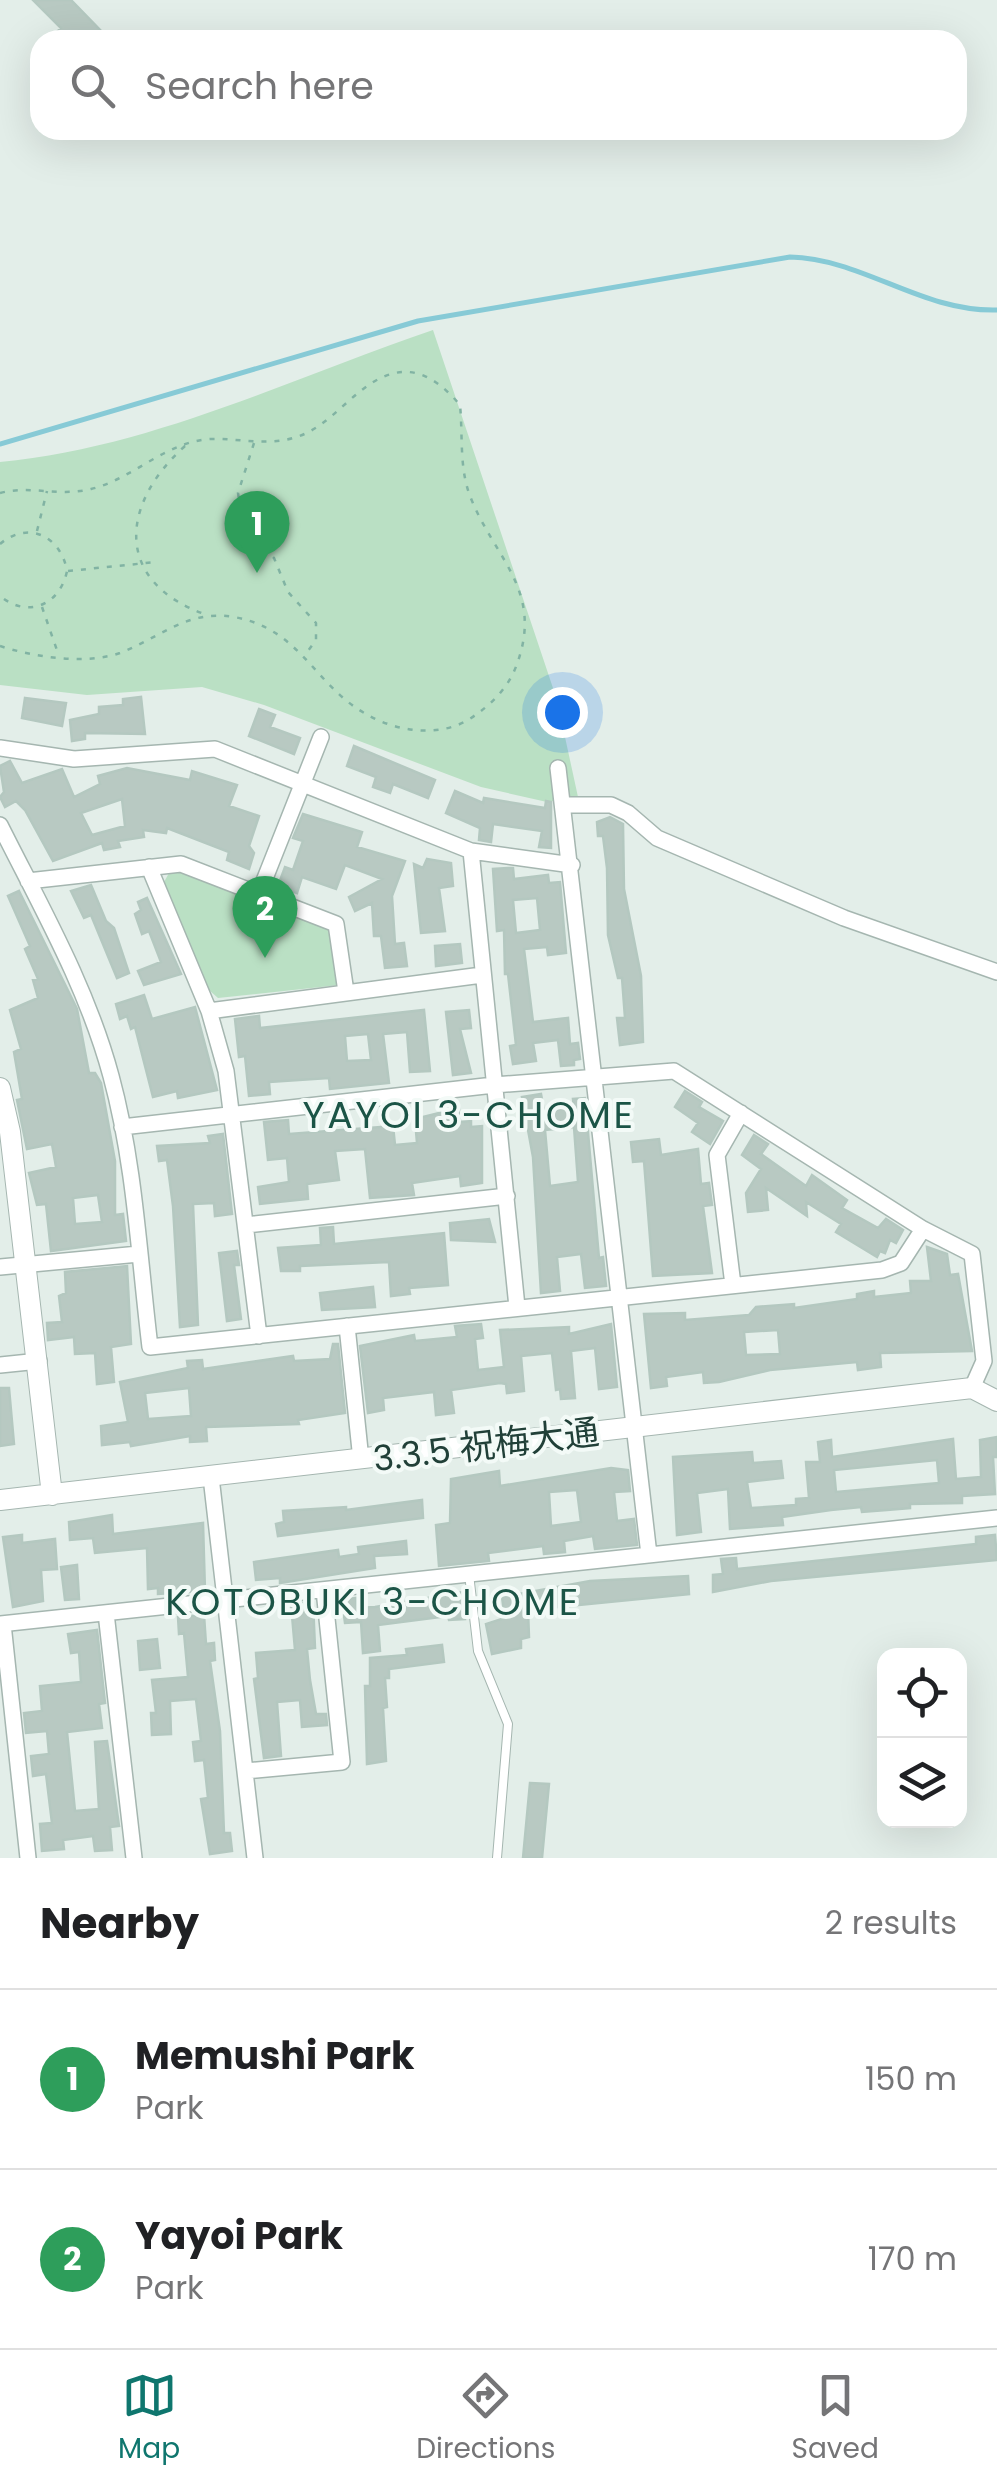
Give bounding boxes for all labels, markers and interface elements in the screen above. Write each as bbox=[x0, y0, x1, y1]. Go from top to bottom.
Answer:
search box bbox=[30, 30, 967, 140]
icon: search bbox=[65, 58, 120, 113]
text: Search here bbox=[145, 59, 374, 112]
pin: 1 bbox=[224, 490, 290, 573]
your location bbox=[537, 687, 588, 738]
pin: 2 bbox=[232, 876, 298, 958]
district label: YAYOI 3-CHOME bbox=[303, 1088, 635, 1141]
street label: 3.3.5 祝梅大通 bbox=[370, 1407, 602, 1483]
district label: KOTOBUKI 3-CHOME bbox=[165, 1575, 581, 1628]
map controls bbox=[877, 1648, 967, 1828]
button: locate bbox=[877, 1648, 967, 1738]
button: layers bbox=[877, 1738, 967, 1828]
text: Nearby bbox=[40, 1894, 199, 1953]
text: 2 results bbox=[825, 1900, 957, 1945]
text: Memushi Park bbox=[135, 2029, 415, 2082]
text: 1 bbox=[66, 2056, 79, 2101]
text: 150 m bbox=[865, 2056, 957, 2101]
text: Park bbox=[135, 2085, 204, 2130]
text: Yayoi Park bbox=[135, 2209, 343, 2262]
text: 2 bbox=[63, 2236, 82, 2281]
text: 170 m bbox=[868, 2236, 957, 2281]
text: Park bbox=[135, 2265, 204, 2310]
tab: Map bbox=[118, 2368, 180, 2470]
tab: Directions bbox=[416, 2368, 555, 2470]
tab: Saved bbox=[792, 2368, 879, 2470]

